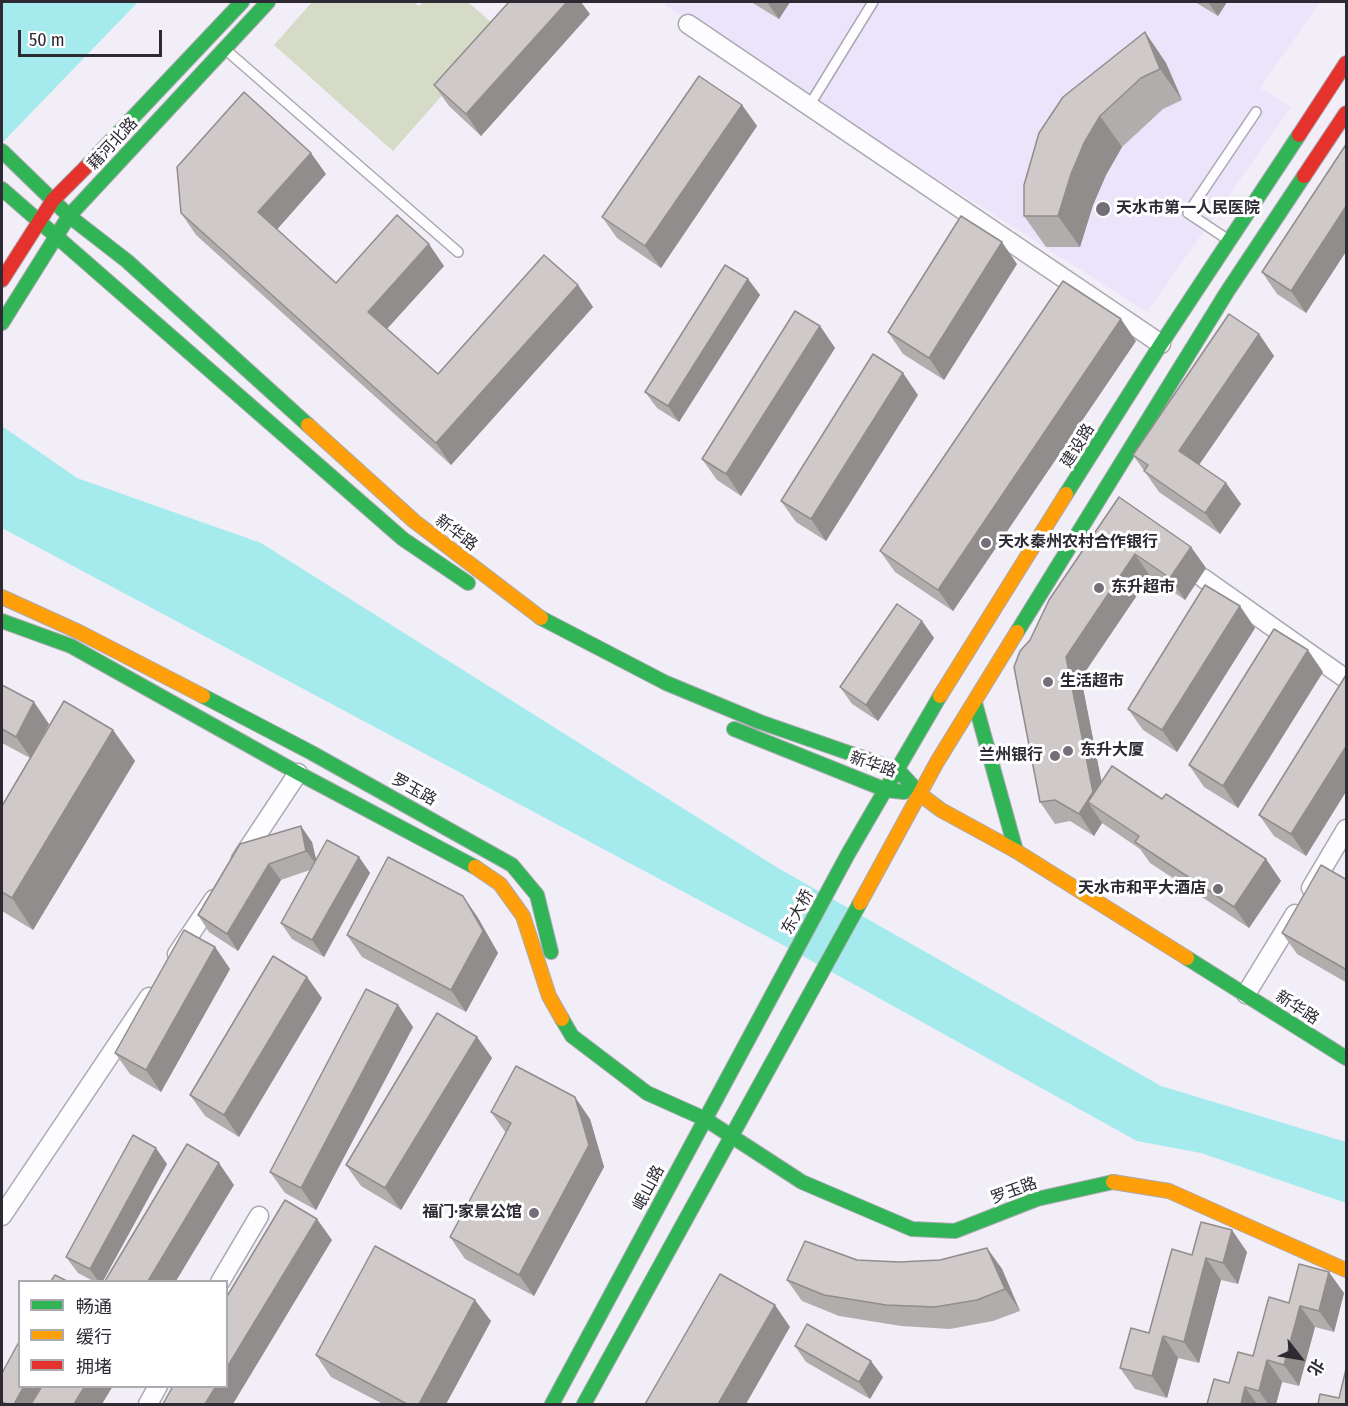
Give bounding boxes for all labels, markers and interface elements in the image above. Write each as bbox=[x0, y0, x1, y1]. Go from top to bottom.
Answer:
scale bar bbox=[21, 18, 165, 56]
text: 50 m bbox=[29, 29, 65, 51]
street label: 藉河北路 bbox=[84, 114, 142, 174]
place label: 天水市第一人民医院 bbox=[1116, 199, 1260, 219]
marker: 天水市第一人民医院 bbox=[1094, 200, 1112, 218]
street label: 建设路 bbox=[1057, 421, 1099, 471]
street label: 新华路 bbox=[431, 511, 481, 555]
place label: 天水秦州农村合作银行 bbox=[998, 533, 1158, 553]
marker: 天水秦州农村合作银行 bbox=[979, 536, 993, 550]
place label: 东升超市 bbox=[1111, 578, 1175, 598]
marker: 东升超市 bbox=[1092, 581, 1106, 595]
place label: 生活超市 bbox=[1060, 672, 1124, 692]
marker: 生活超市 bbox=[1041, 675, 1055, 689]
place label: 东升大厦 bbox=[1080, 741, 1144, 761]
marker: 东升大厦 bbox=[1061, 744, 1075, 758]
place label: 兰州银行 bbox=[979, 746, 1043, 766]
street label: 新华路 bbox=[847, 748, 899, 782]
marker: 兰州银行 bbox=[1048, 749, 1062, 763]
street label: 罗玉路 bbox=[388, 770, 440, 810]
place label: 天水市和平大酒店 bbox=[1078, 879, 1206, 899]
marker: 天水市和平大酒店 bbox=[1211, 882, 1225, 896]
street label: 东大桥 bbox=[778, 886, 818, 938]
street label: 新华路 bbox=[1272, 987, 1322, 1029]
street label: 岷山路 bbox=[629, 1162, 669, 1214]
street label: 罗玉路 bbox=[988, 1174, 1040, 1208]
place label: 福门·家景公馆 bbox=[422, 1203, 522, 1223]
marker: 福门·家景公馆 bbox=[527, 1206, 541, 1220]
legend bbox=[18, 1280, 228, 1388]
text: 畅通 bbox=[76, 1296, 112, 1318]
text: 缓行 bbox=[76, 1326, 112, 1348]
north arrow bbox=[1270, 1328, 1330, 1388]
text: 拥堵 bbox=[76, 1356, 112, 1378]
text: 北 bbox=[1304, 1356, 1328, 1379]

